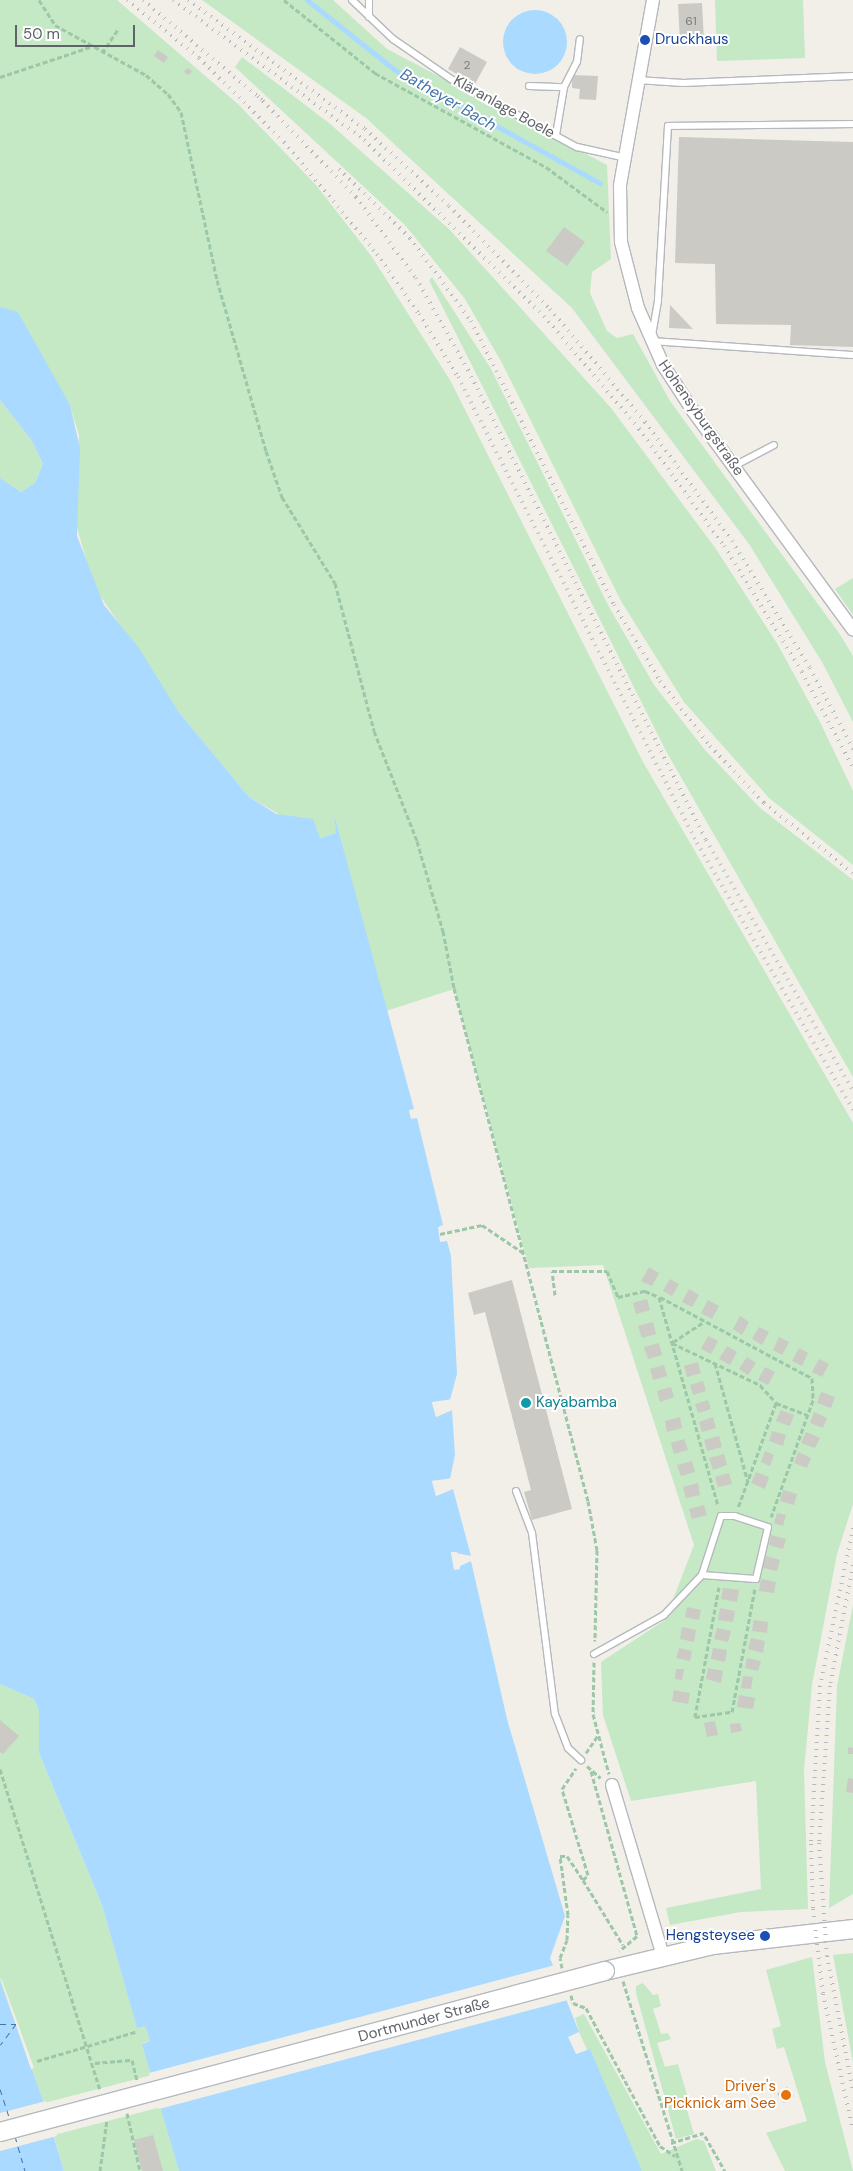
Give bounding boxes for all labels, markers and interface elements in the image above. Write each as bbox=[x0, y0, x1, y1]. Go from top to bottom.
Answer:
scale bar bbox=[18, 15, 138, 47]
house number: 61 bbox=[685, 15, 697, 29]
text: 50 m bbox=[23, 24, 60, 44]
place label: Druckhaus bbox=[655, 31, 729, 49]
marker: Druckhaus bbox=[639, 34, 651, 46]
house number: 2 bbox=[464, 59, 470, 73]
water label: Batheyer Bach bbox=[397, 65, 499, 135]
street label: Kläranlage Boele bbox=[450, 72, 558, 142]
street label: Hohensyburgstraße bbox=[654, 357, 748, 479]
place label: Kayabamba bbox=[536, 1394, 617, 1412]
marker: Kayabamba bbox=[520, 1397, 532, 1409]
place label: Hengsteysee bbox=[666, 1927, 755, 1945]
marker: Hengsteysee bbox=[759, 1930, 771, 1942]
street label: Dortmunder Straße bbox=[356, 1994, 492, 2046]
place label: Driver's Picknick am See bbox=[664, 2077, 776, 2112]
marker: Driver's Picknick am See bbox=[780, 2089, 792, 2101]

